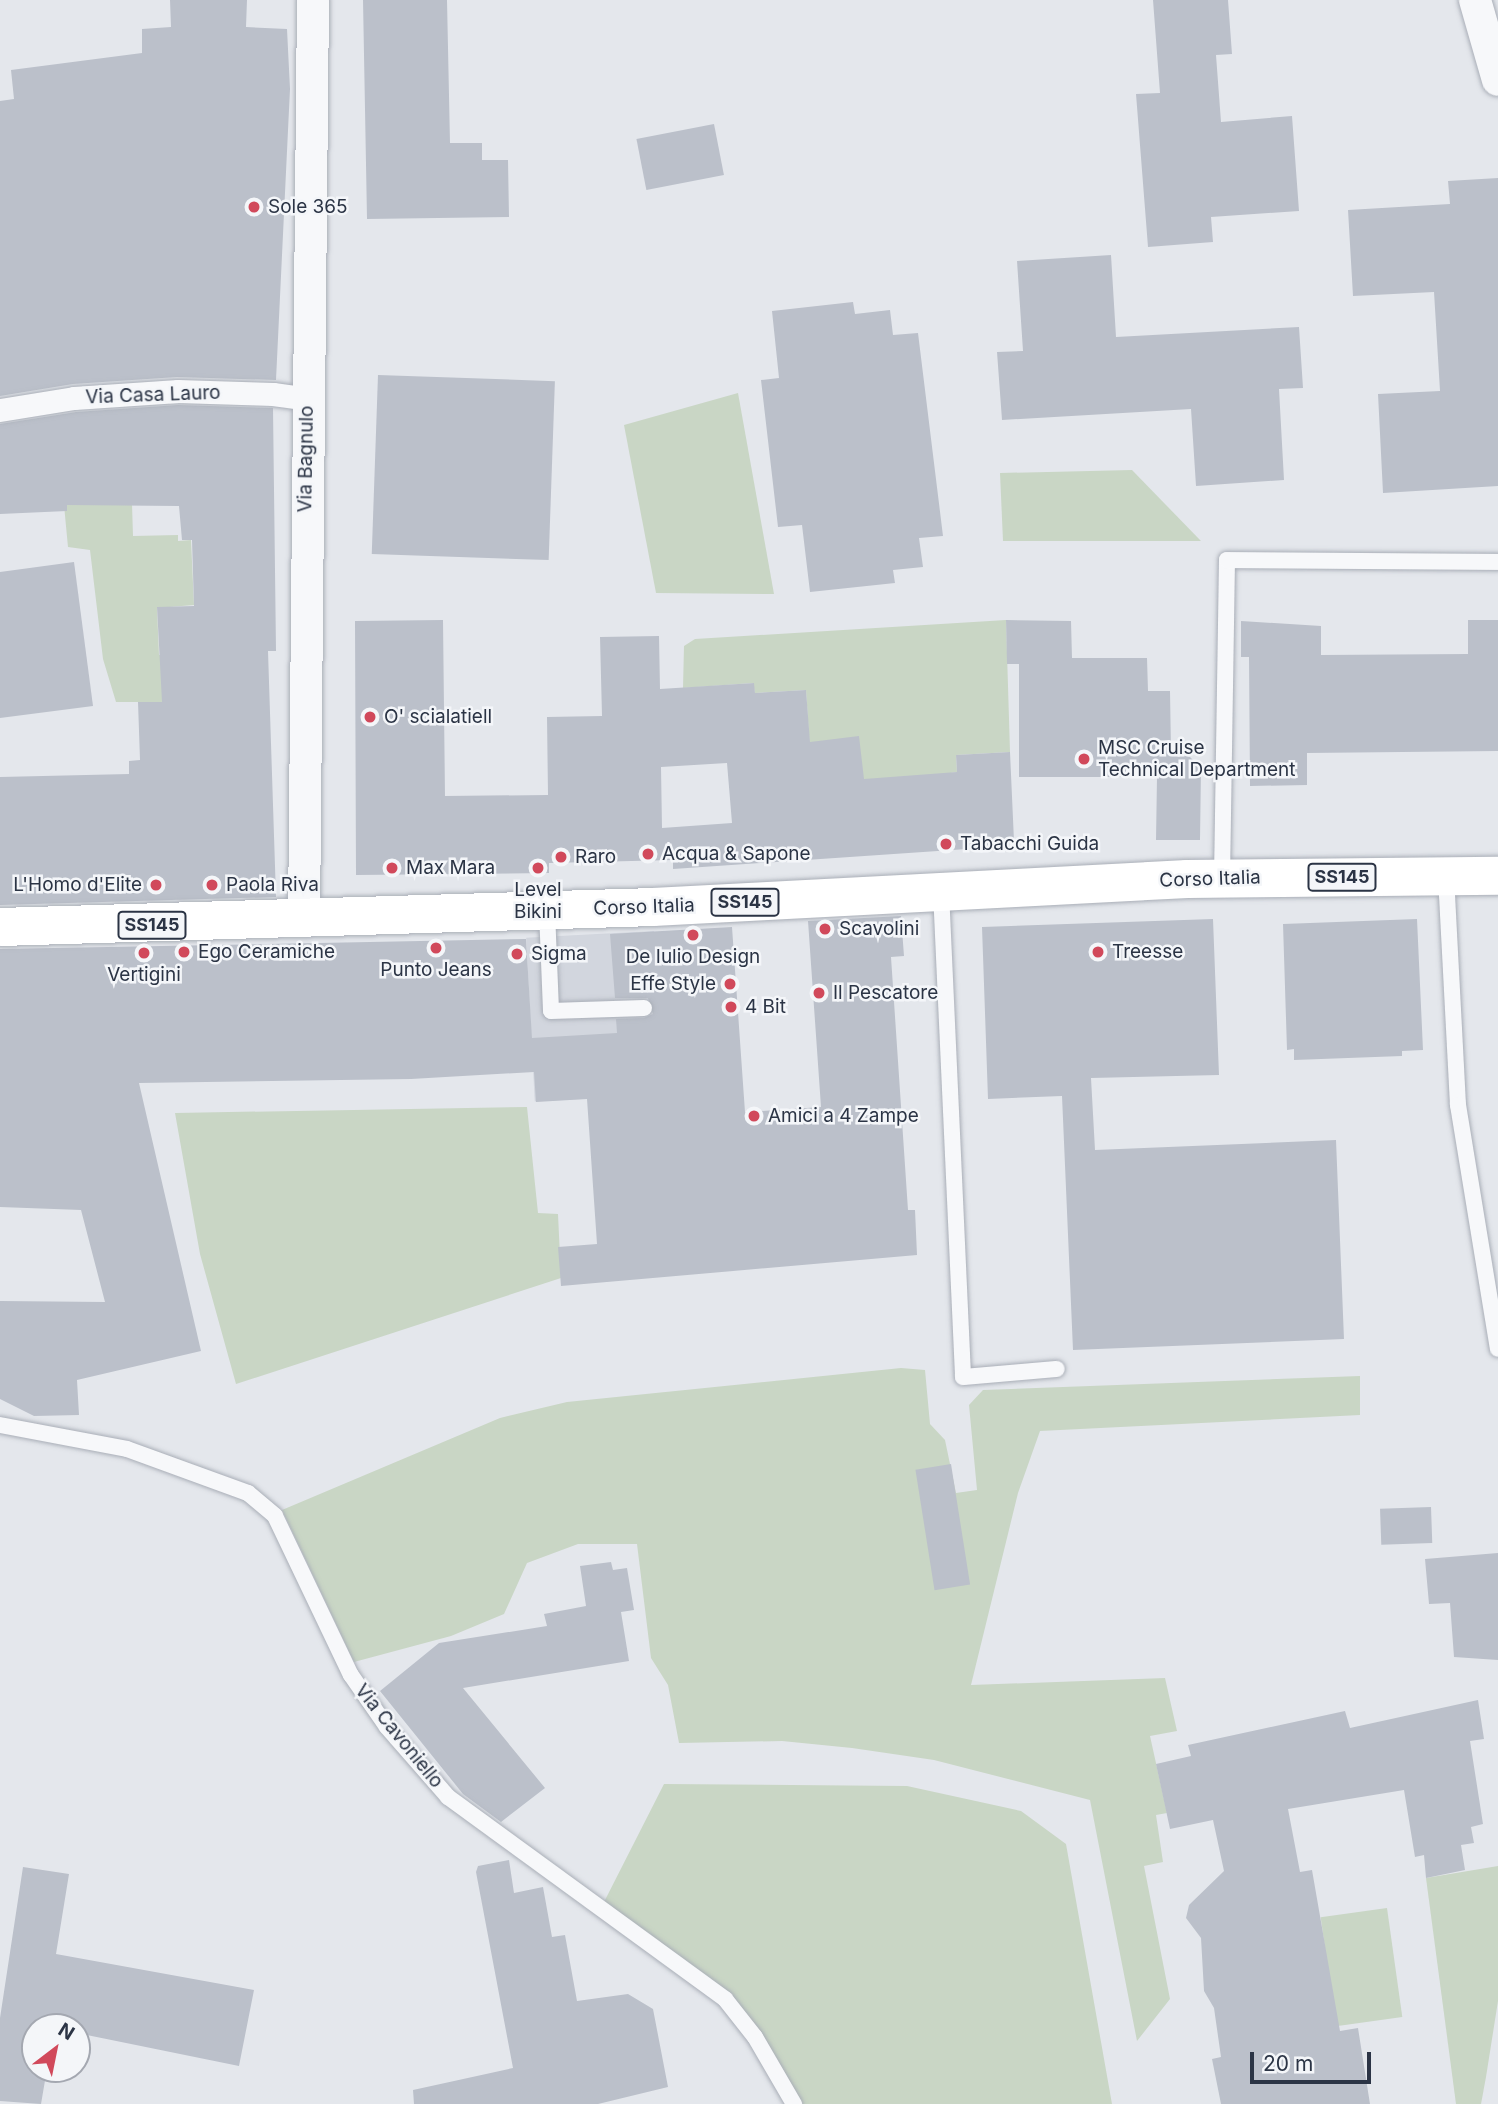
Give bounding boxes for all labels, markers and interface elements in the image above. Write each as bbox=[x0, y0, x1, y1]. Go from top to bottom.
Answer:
place label: Sole 365 bbox=[268, 196, 348, 218]
marker: Sole 365 bbox=[246, 199, 262, 215]
street label: Via Casa Lauro bbox=[85, 381, 221, 409]
street label: Via Bagnulo bbox=[294, 405, 318, 513]
place label: O' scialatiell bbox=[384, 706, 492, 728]
marker: O' scialatiell bbox=[362, 709, 378, 725]
place label: MSC Cruise Technical Department bbox=[1098, 737, 1296, 781]
marker: MSC Cruise Technical Department bbox=[1076, 751, 1092, 767]
place label: Tabacchi Guida bbox=[960, 833, 1099, 855]
marker: Tabacchi Guida bbox=[938, 836, 954, 852]
place label: Acqua & Sapone bbox=[662, 843, 811, 865]
place label: Raro bbox=[575, 846, 616, 868]
marker: Acqua & Sapone bbox=[640, 846, 656, 862]
marker: Raro bbox=[553, 849, 569, 865]
place label: Max Mara bbox=[406, 857, 495, 879]
marker: Max Mara bbox=[384, 860, 400, 876]
marker: Level Bikini bbox=[530, 860, 546, 876]
road number: SS145 bbox=[1307, 862, 1377, 892]
street label: Corso Italia bbox=[1159, 866, 1261, 892]
place label: L'Homo d'Elite bbox=[13, 874, 142, 896]
place label: Paola Riva bbox=[226, 874, 319, 896]
marker: L'Homo d'Elite bbox=[148, 877, 164, 893]
marker: Paola Riva bbox=[204, 877, 220, 893]
place label: Level Bikini bbox=[514, 879, 562, 923]
road number: SS145 bbox=[710, 888, 780, 917]
street label: Corso Italia bbox=[593, 894, 695, 920]
road number: SS145 bbox=[117, 910, 187, 940]
place label: Scavolini bbox=[839, 918, 919, 940]
marker: Scavolini bbox=[817, 921, 833, 937]
marker: De Iulio Design bbox=[685, 927, 701, 943]
marker: Punto Jeans bbox=[428, 940, 444, 956]
place label: Ego Ceramiche bbox=[198, 941, 335, 963]
place label: Treesse bbox=[1112, 941, 1183, 963]
place label: Sigma bbox=[531, 943, 587, 965]
marker: Ego Ceramiche bbox=[176, 944, 192, 960]
marker: Treesse bbox=[1090, 944, 1106, 960]
marker: Vertigini bbox=[136, 945, 152, 961]
marker: Sigma bbox=[509, 946, 525, 962]
place label: De Iulio Design bbox=[626, 946, 760, 968]
place label: Punto Jeans bbox=[380, 959, 492, 981]
place label: Vertigini bbox=[107, 964, 181, 986]
place label: Effe Style bbox=[630, 973, 716, 995]
marker: Effe Style bbox=[722, 976, 738, 992]
place label: Il Pescatore bbox=[833, 982, 938, 1004]
marker: Il Pescatore bbox=[811, 985, 827, 1001]
place label: 4 Bit bbox=[745, 996, 786, 1018]
marker: 4 Bit bbox=[723, 999, 739, 1015]
place label: Amici a 4 Zampe bbox=[768, 1105, 919, 1127]
marker: Amici a 4 Zampe bbox=[746, 1108, 762, 1124]
street label: Via Cavoniello bbox=[350, 1679, 448, 1793]
north arrow bbox=[21, 2013, 91, 2083]
text: N bbox=[54, 2018, 79, 2045]
scale bar bbox=[1253, 2038, 1374, 2082]
text: 20 m bbox=[1263, 2051, 1313, 2076]

